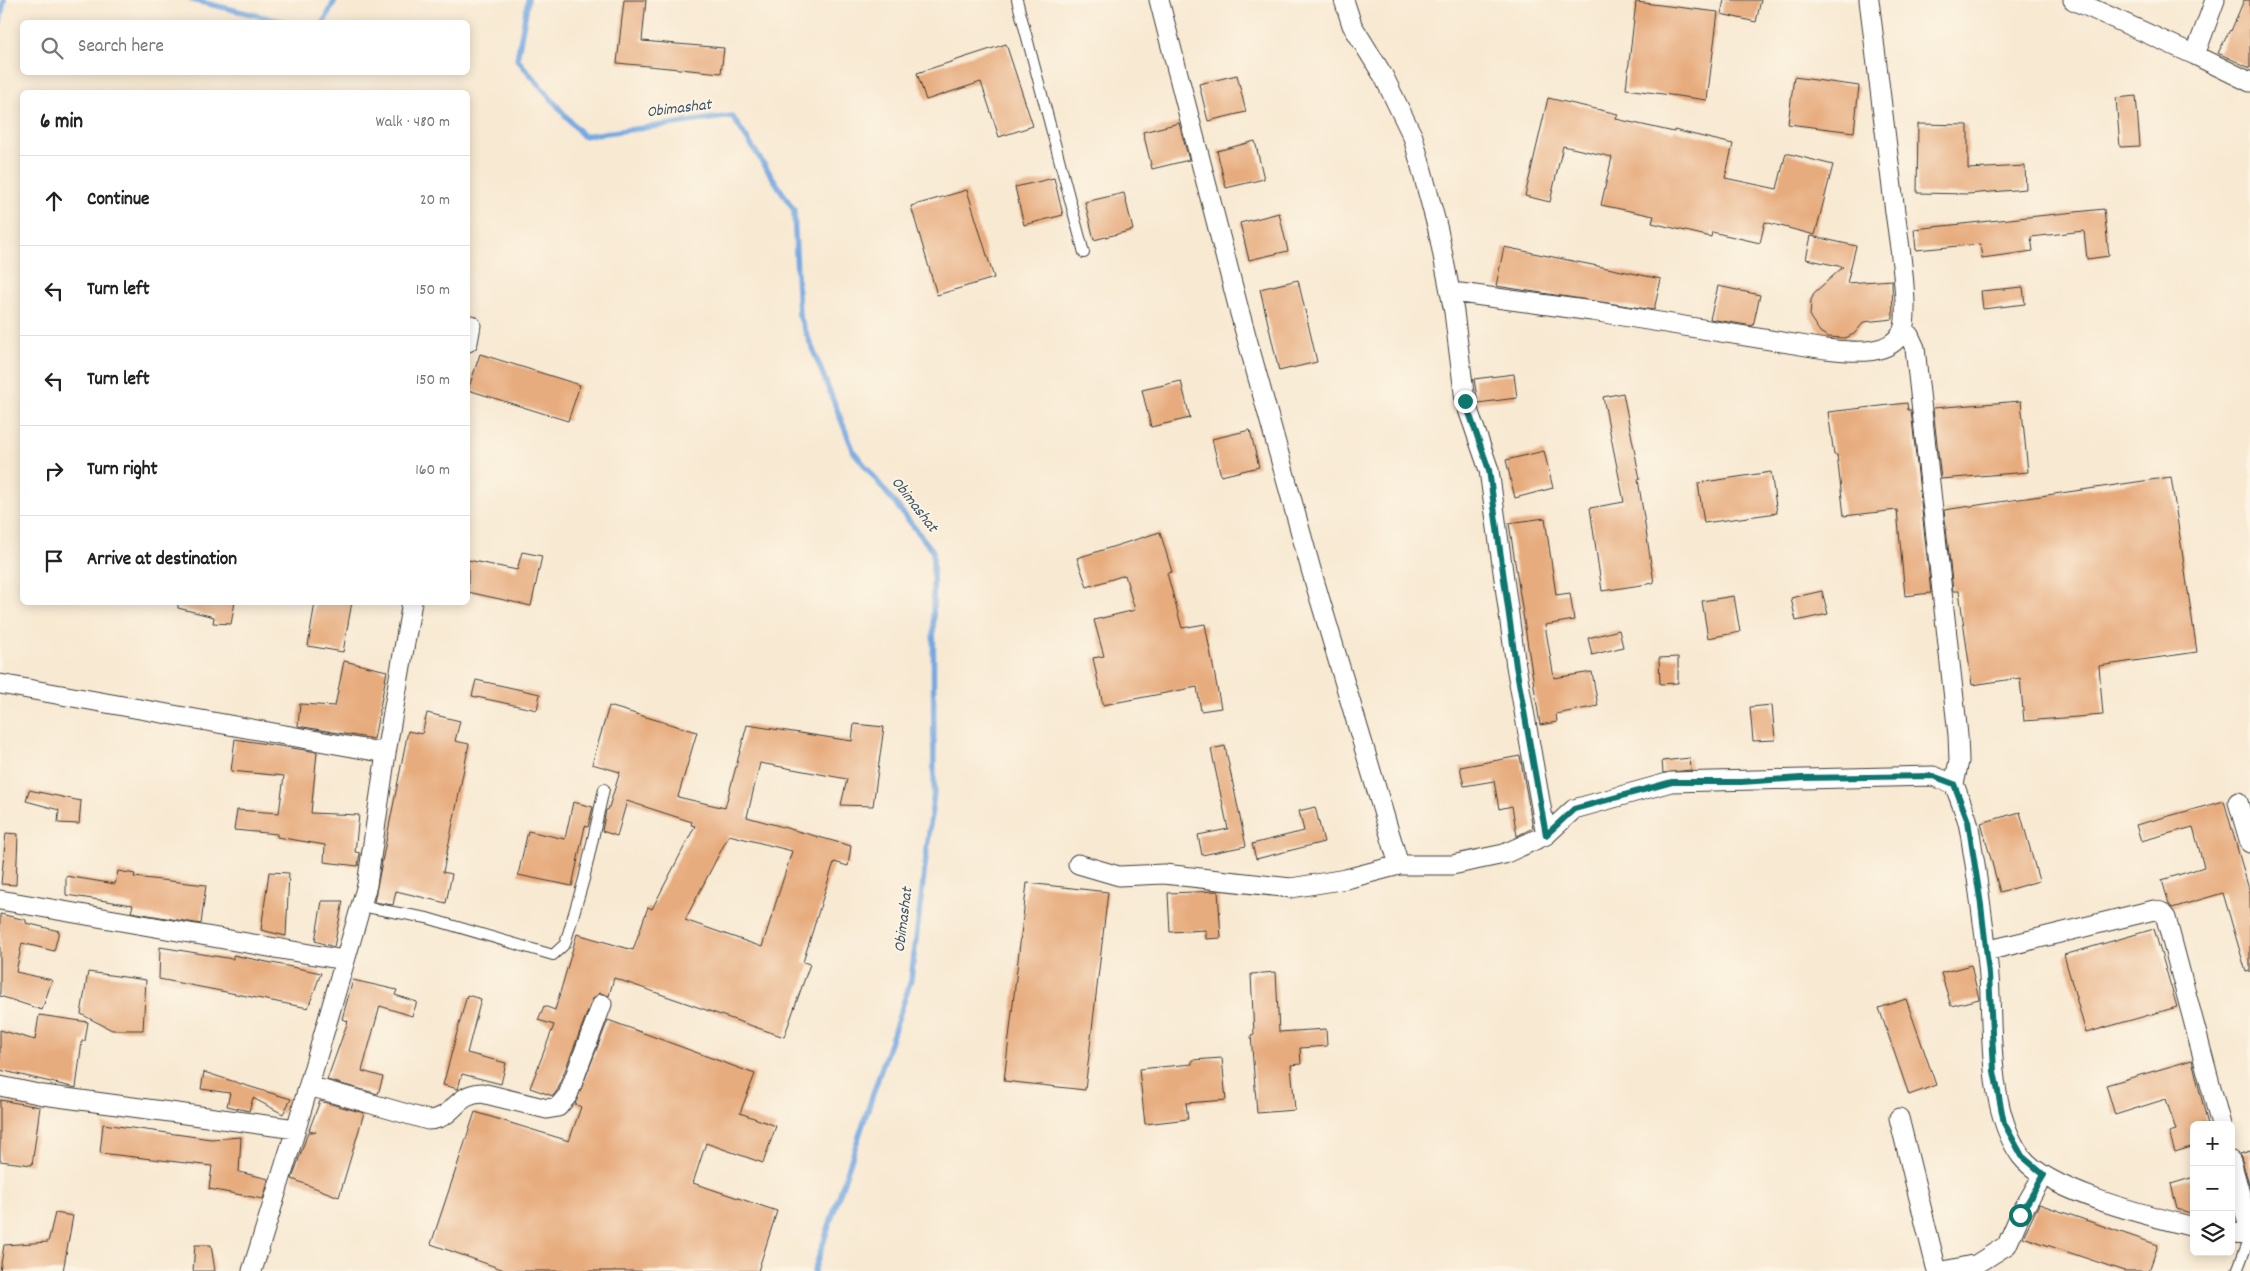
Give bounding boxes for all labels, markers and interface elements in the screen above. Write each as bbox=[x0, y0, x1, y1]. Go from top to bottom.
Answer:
search box bbox=[20, 20, 470, 75]
icon: search bbox=[38, 34, 66, 62]
text: Search here bbox=[78, 34, 164, 61]
water label: Obimashat bbox=[645, 93, 715, 124]
text: 6 min bbox=[40, 108, 83, 138]
text: Walk · 480 m bbox=[376, 111, 450, 134]
icon: ahead bbox=[40, 187, 68, 215]
text: Continue bbox=[87, 187, 149, 214]
text: 20 m bbox=[420, 189, 450, 212]
icon: left bbox=[40, 277, 68, 305]
text: Turn left bbox=[87, 277, 150, 304]
text: 150 m bbox=[416, 279, 450, 302]
icon: left bbox=[40, 367, 68, 395]
text: Turn left bbox=[87, 367, 150, 394]
text: 150 m bbox=[416, 369, 450, 392]
route end bbox=[1454, 390, 1477, 413]
icon: right bbox=[40, 457, 68, 485]
text: Turn right bbox=[87, 457, 158, 484]
text: 160 m bbox=[415, 459, 450, 482]
water label: Obimashat bbox=[885, 472, 944, 539]
icon: arrive bbox=[40, 547, 68, 575]
text: Arrive at destination bbox=[87, 547, 237, 574]
water label: Obimashat bbox=[889, 884, 920, 954]
map controls bbox=[2190, 1121, 2235, 1256]
button: + bbox=[2190, 1121, 2235, 1166]
button: − bbox=[2190, 1166, 2235, 1211]
route start bbox=[2009, 1204, 2032, 1227]
button: layers bbox=[2190, 1211, 2235, 1256]

